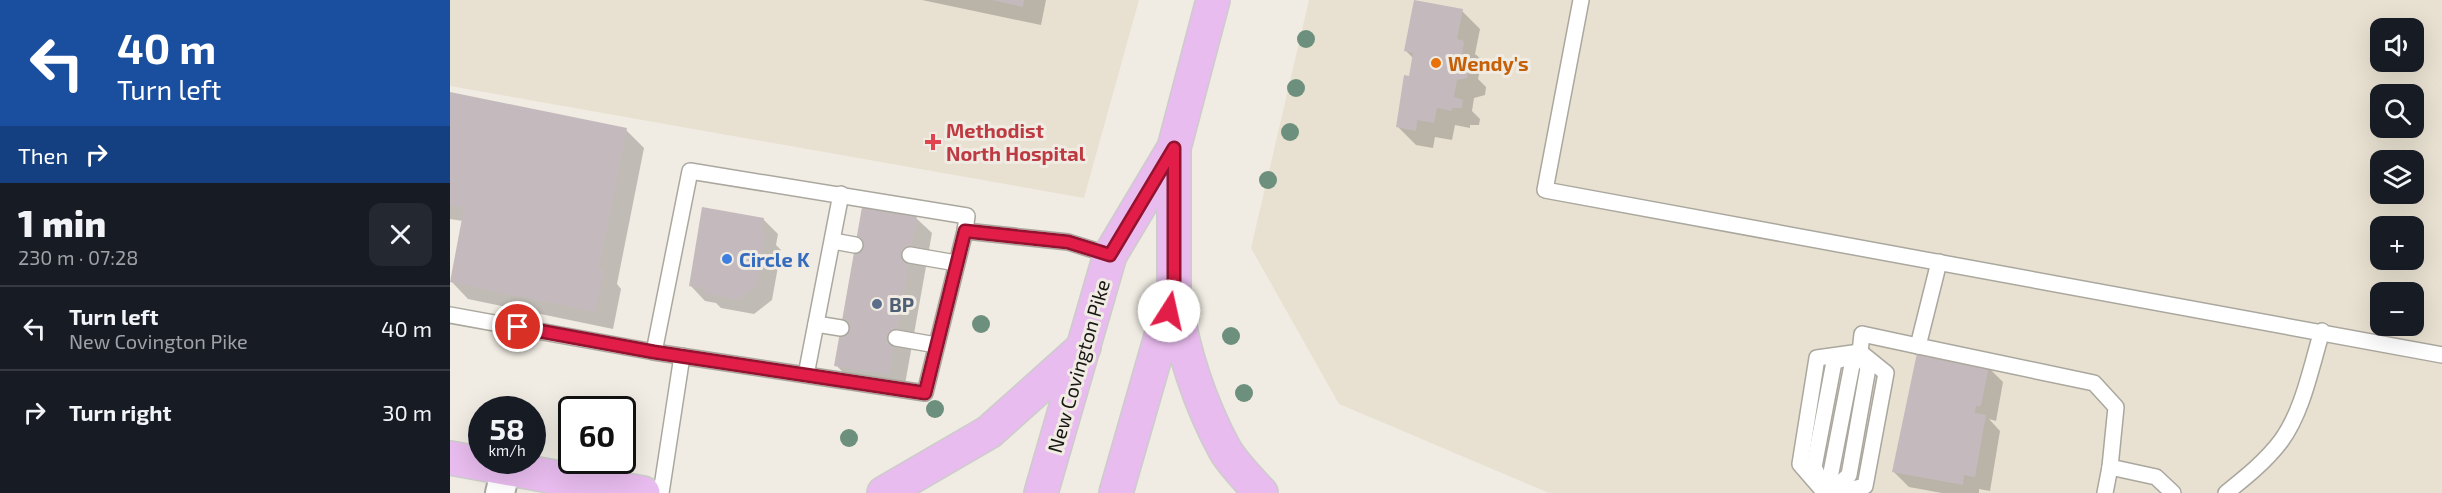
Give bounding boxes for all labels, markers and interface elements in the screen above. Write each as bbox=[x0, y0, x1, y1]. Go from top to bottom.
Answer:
map controls bbox=[2370, 18, 2424, 336]
button: sound bbox=[2370, 18, 2424, 72]
text: 40 m bbox=[117, 22, 216, 72]
icon: left bbox=[18, 24, 96, 102]
place label: Wendy's bbox=[1448, 51, 1529, 76]
marker: Wendy's bbox=[1429, 56, 1443, 70]
text: Turn left bbox=[117, 73, 221, 105]
button: search bbox=[2370, 84, 2424, 138]
place label: Methodist North Hospital bbox=[946, 118, 1086, 165]
marker: Methodist North Hospital bbox=[924, 133, 942, 151]
icon: right bbox=[80, 138, 113, 171]
text: Then bbox=[18, 142, 68, 168]
button: layers bbox=[2370, 150, 2424, 204]
text: 1 min bbox=[18, 201, 106, 244]
button: close bbox=[369, 203, 432, 266]
button: + bbox=[2370, 216, 2424, 270]
text: 230 m · 07:28 bbox=[18, 245, 138, 269]
place label: Circle K bbox=[739, 247, 810, 271]
marker: Circle K bbox=[720, 252, 734, 266]
street label: New Covington Pike bbox=[1042, 277, 1114, 455]
position arrow bbox=[1137, 279, 1201, 343]
button: − bbox=[2370, 282, 2424, 336]
place label: BP bbox=[889, 292, 914, 316]
marker: BP bbox=[870, 297, 884, 311]
pin bbox=[492, 301, 543, 352]
text: Turn left bbox=[69, 303, 158, 329]
icon: arrive bbox=[501, 310, 534, 343]
icon: left bbox=[18, 312, 51, 345]
text: 40 m bbox=[381, 315, 432, 341]
text: New Covington Pike bbox=[69, 329, 248, 353]
icon: right bbox=[18, 396, 51, 429]
speed limit sign: 60 bbox=[558, 396, 636, 474]
text: Turn right bbox=[69, 399, 171, 425]
text: 30 m bbox=[382, 399, 432, 425]
text: 58 bbox=[489, 410, 525, 446]
text: km/h bbox=[488, 441, 526, 459]

